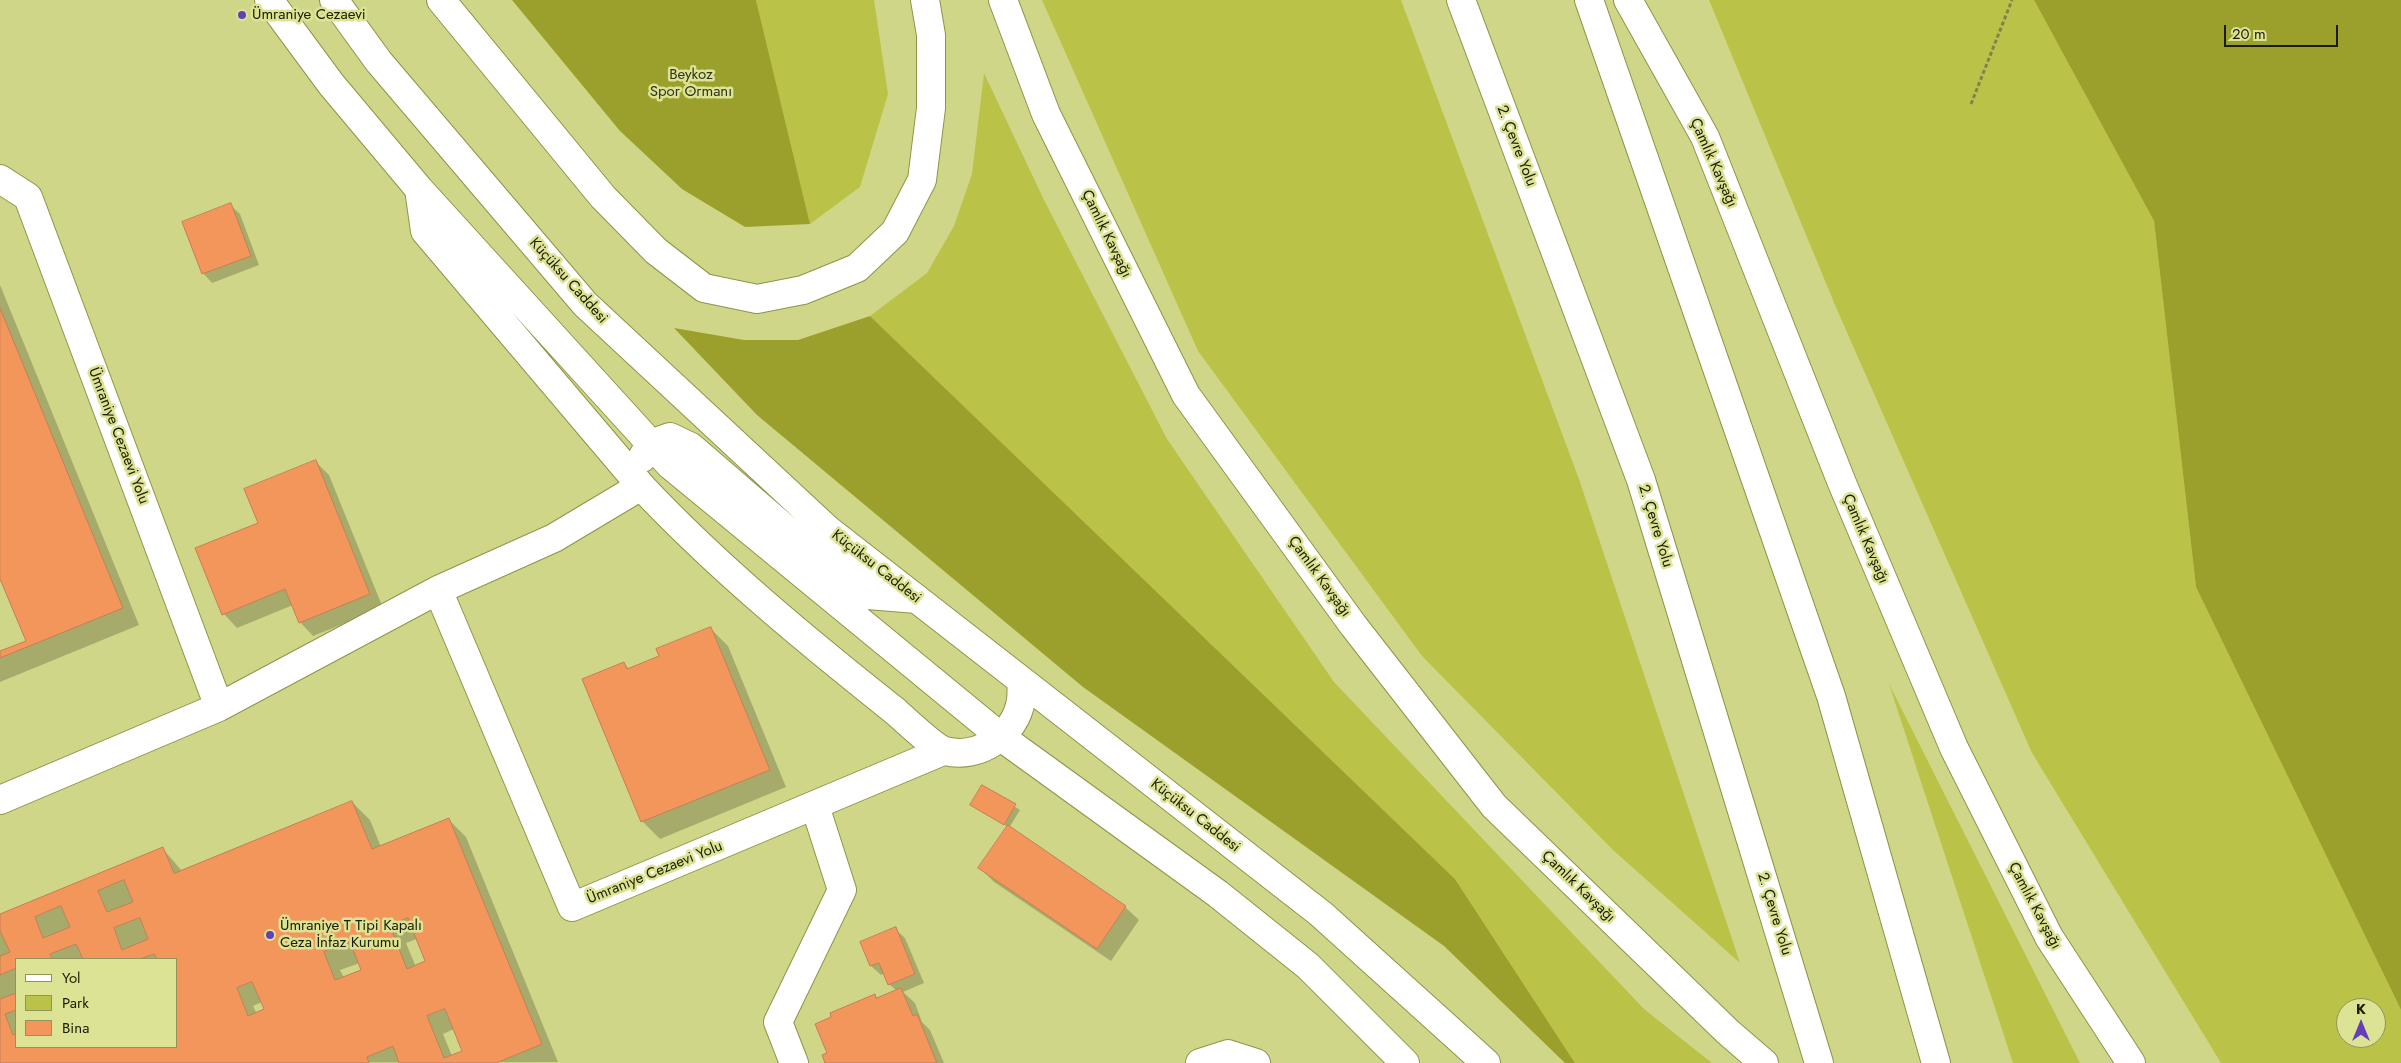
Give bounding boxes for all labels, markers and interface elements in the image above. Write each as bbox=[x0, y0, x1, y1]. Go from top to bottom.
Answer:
place label: Ümraniye Cezaevi bbox=[252, 6, 366, 24]
marker: Ümraniye Cezaevi bbox=[236, 9, 248, 21]
scale bar bbox=[2226, 15, 2340, 47]
text: 20 m bbox=[2232, 23, 2266, 45]
park label: Beykoz Spor Ormanı bbox=[650, 66, 732, 101]
street label: 2. Çevre Yolu bbox=[1492, 103, 1540, 189]
street label: Çamlık Kavşağı bbox=[1685, 116, 1741, 210]
street label: Çamlık Kavşağı bbox=[1077, 187, 1135, 281]
street label: Küçüksu Caddesi bbox=[525, 235, 611, 327]
street label: Ümraniye Cezaevi Yolu bbox=[84, 365, 152, 507]
street label: 2. Çevre Yolu bbox=[1634, 482, 1676, 570]
street label: Çamlık Kavşağı bbox=[1838, 491, 1892, 587]
street label: Küçüksu Caddesi bbox=[828, 526, 924, 608]
street label: Çamlık Kavşağı bbox=[1284, 533, 1354, 621]
street label: Küçüksu Caddesi bbox=[1147, 775, 1243, 857]
street label: Ümraniye Cezaevi Yolu bbox=[585, 838, 725, 908]
street label: Çamlık Kavşağı bbox=[1537, 847, 1619, 927]
street label: Çamlık Kavşağı bbox=[2004, 860, 2064, 952]
street label: 2. Çevre Yolu bbox=[1753, 870, 1795, 958]
place label: Ümraniye T Tipi Kapalı Ceza İnfaz Kurumu bbox=[280, 917, 422, 952]
marker: Ümraniye T Tipi Kapalı Ceza İnfaz Kurumu bbox=[264, 929, 276, 941]
legend bbox=[15, 958, 178, 1048]
text: Yol bbox=[62, 967, 81, 989]
text: Park bbox=[62, 992, 89, 1014]
north arrow bbox=[2336, 998, 2386, 1048]
text: K bbox=[2356, 999, 2366, 1019]
text: Bina bbox=[62, 1017, 89, 1039]

